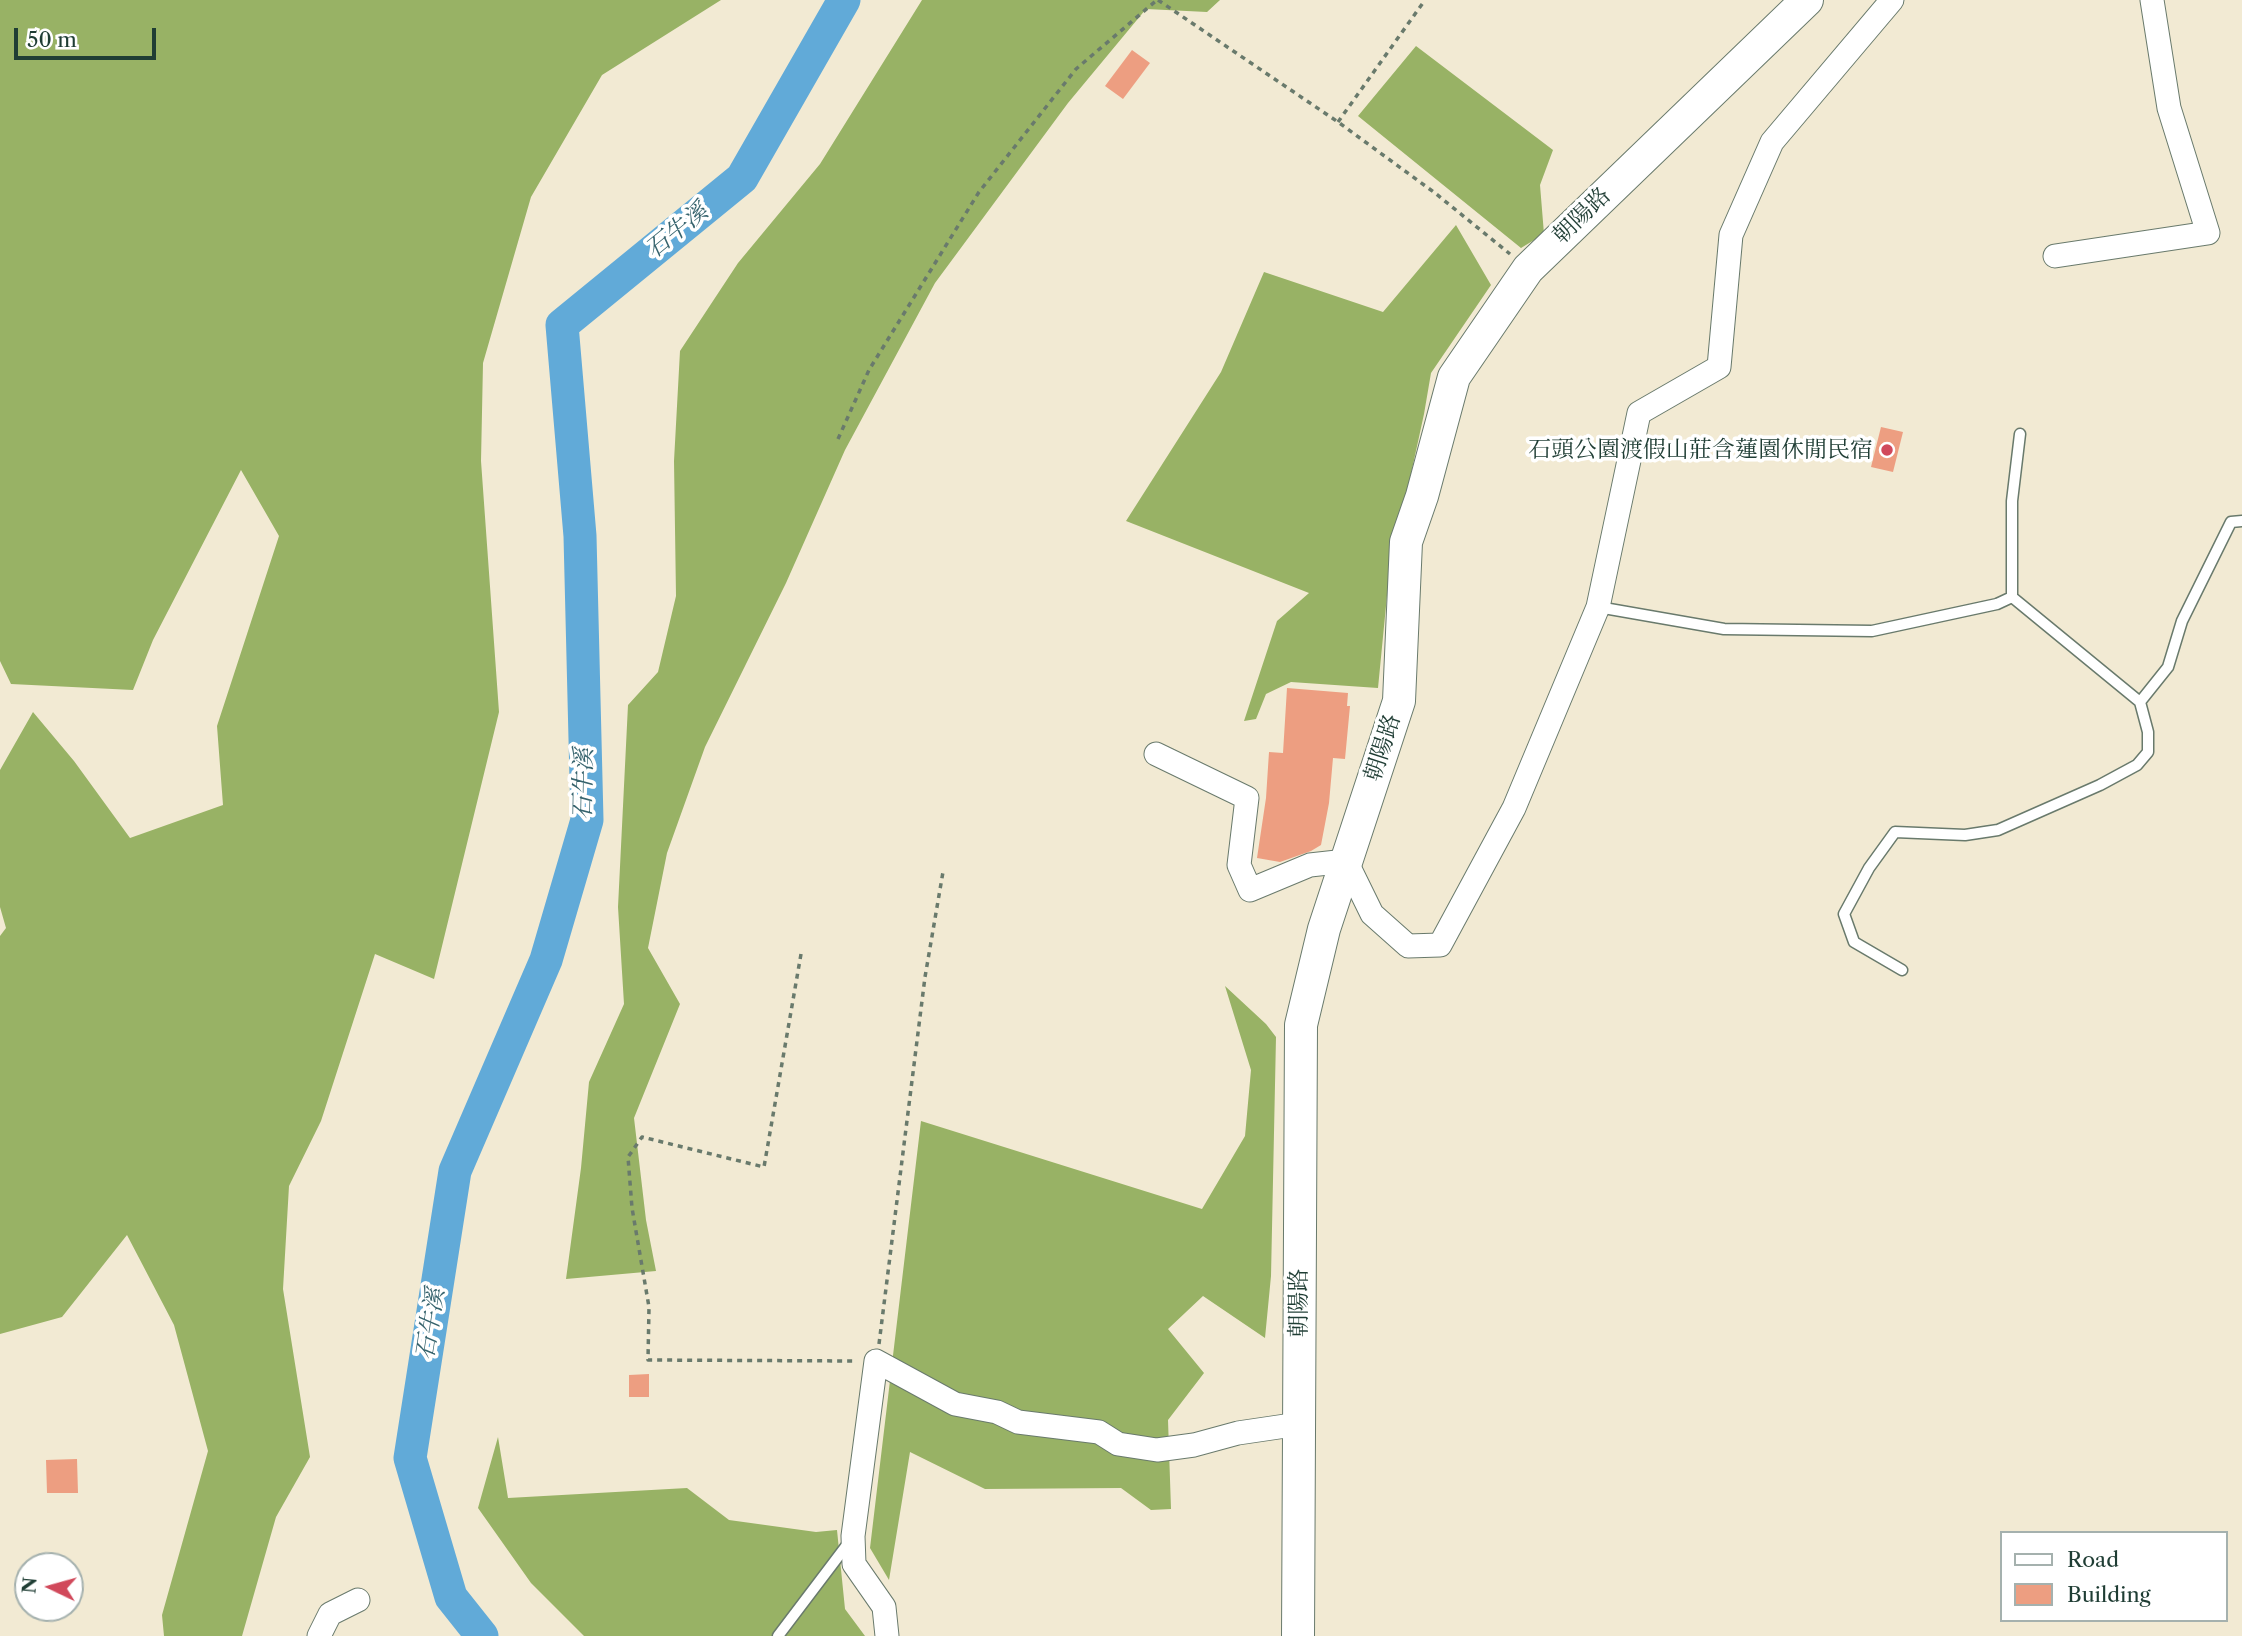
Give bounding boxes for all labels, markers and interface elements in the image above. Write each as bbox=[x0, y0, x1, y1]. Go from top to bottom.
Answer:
scale bar bbox=[18, 14, 159, 58]
text: 50 m bbox=[27, 27, 77, 52]
street label: 朝陽路 bbox=[1548, 182, 1616, 250]
water label: 石牛溪 bbox=[640, 197, 714, 265]
place label: 石頭公園渡假山莊含蓮園休閒民宿 bbox=[1528, 436, 1873, 464]
marker: 石頭公園渡假山莊含蓮園休閒民宿 bbox=[1879, 442, 1895, 458]
street label: 朝陽路 bbox=[1359, 711, 1407, 785]
water label: 石牛溪 bbox=[569, 748, 599, 820]
street label: 朝陽路 bbox=[1285, 1269, 1313, 1337]
water label: 石牛溪 bbox=[411, 1286, 451, 1362]
legend bbox=[2000, 1531, 2228, 1622]
text: Road bbox=[2067, 1547, 2119, 1572]
north arrow bbox=[14, 1552, 84, 1622]
text: N bbox=[17, 1576, 42, 1595]
text: Building bbox=[2067, 1582, 2151, 1607]

